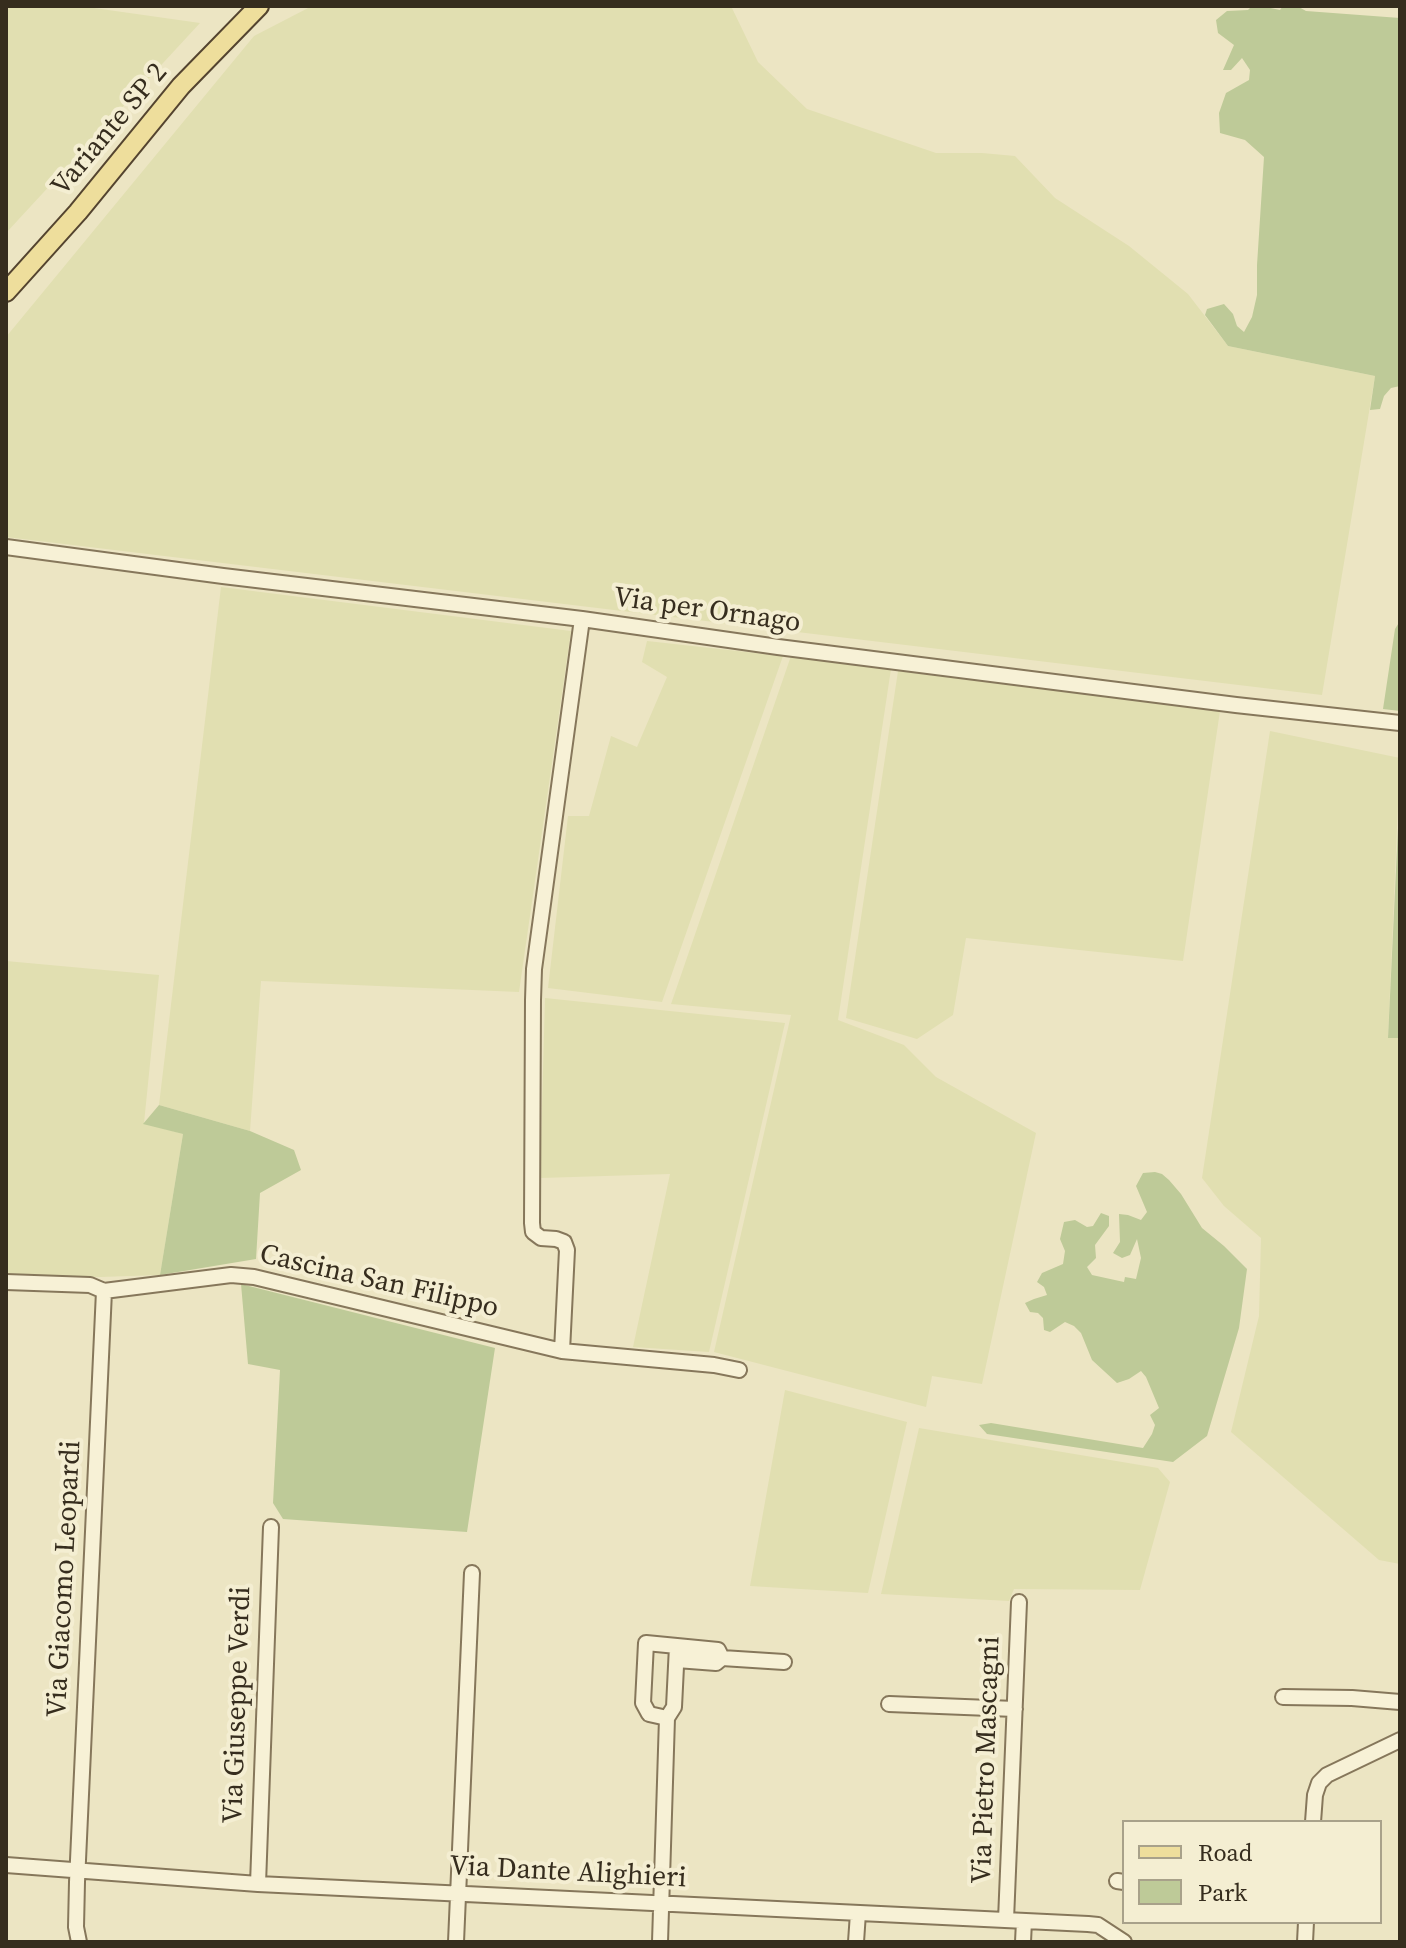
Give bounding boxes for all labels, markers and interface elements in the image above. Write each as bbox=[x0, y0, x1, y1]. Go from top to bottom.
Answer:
street label: Variante SP 2 bbox=[45, 57, 175, 203]
street label: Via per Ornago bbox=[611, 581, 803, 641]
street label: Cascina San Filippo bbox=[256, 1238, 502, 1326]
street label: Via Giacomo Leopardi bbox=[41, 1440, 89, 1718]
street label: Via Giuseppe Verdi bbox=[217, 1586, 259, 1824]
street label: Via Pietro Mascagni bbox=[966, 1636, 1008, 1884]
legend bbox=[1122, 1820, 1382, 1924]
text: Road bbox=[1198, 1836, 1252, 1869]
street label: Via Dante Alighieri bbox=[449, 1850, 687, 1896]
text: Park bbox=[1198, 1876, 1247, 1909]

